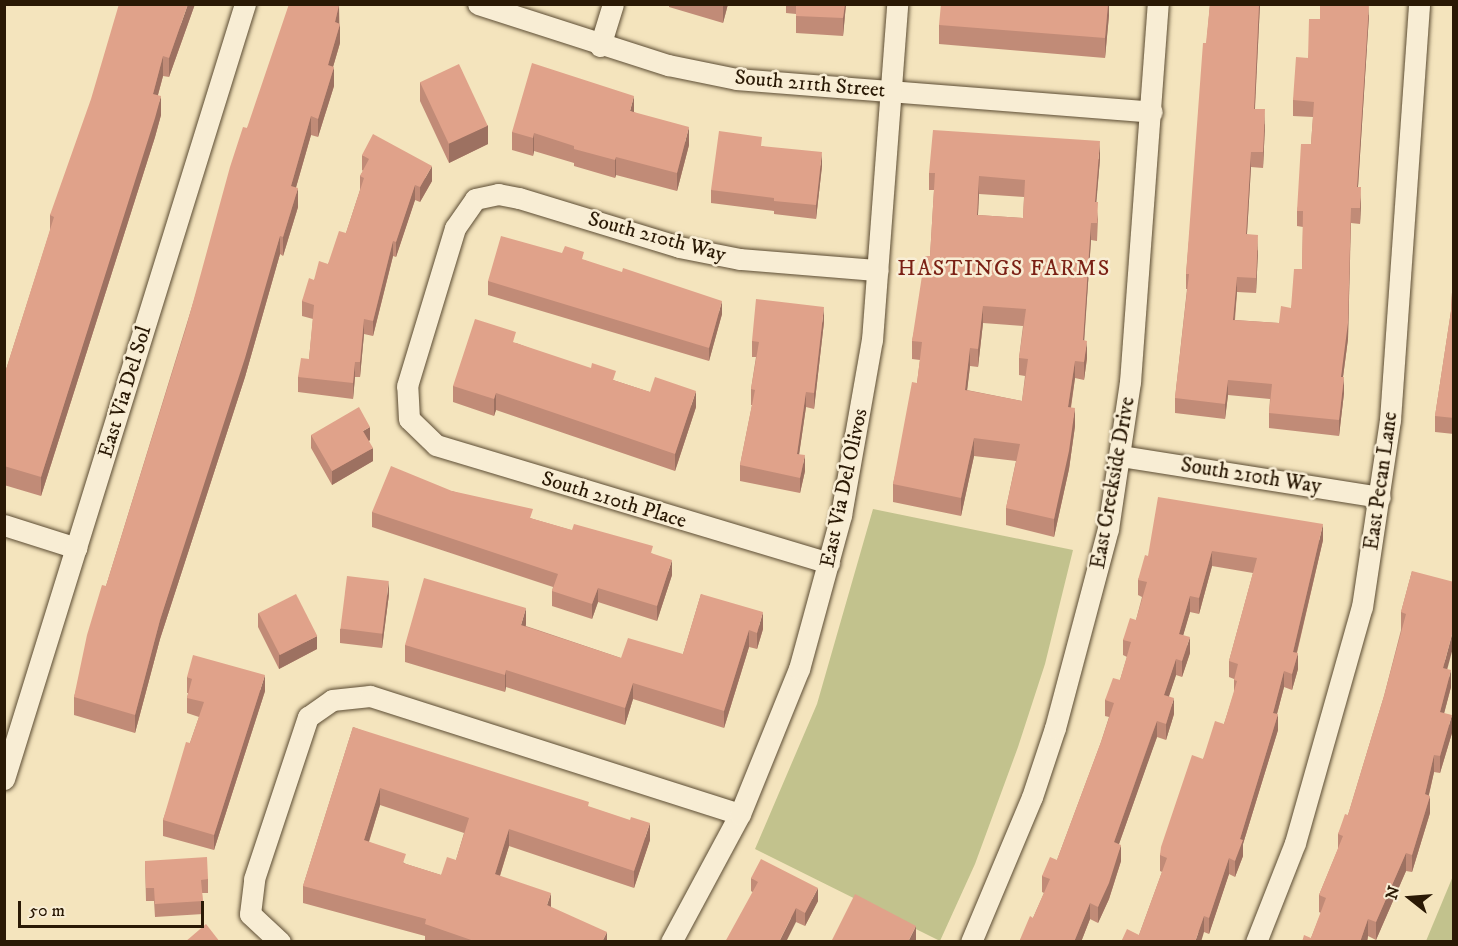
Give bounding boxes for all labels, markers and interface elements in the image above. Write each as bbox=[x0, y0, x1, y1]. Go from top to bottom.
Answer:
street label: South 211th Street bbox=[734, 65, 886, 103]
street label: South 210th Way bbox=[585, 206, 729, 268]
district label: HASTINGS FARMS bbox=[897, 256, 1111, 282]
street label: East Via Del Sol bbox=[93, 323, 157, 461]
street label: East Creekside Drive bbox=[1085, 395, 1141, 571]
street label: East Via Del Olivos bbox=[815, 406, 873, 570]
street label: East Pecan Lane bbox=[1359, 410, 1403, 552]
street label: South 210th Way bbox=[1179, 452, 1323, 500]
street label: South 210th Place bbox=[539, 466, 689, 534]
north arrow bbox=[1380, 868, 1440, 928]
text: N bbox=[1381, 884, 1404, 902]
scale bar bbox=[21, 889, 207, 927]
text: 50 m bbox=[29, 900, 65, 922]

